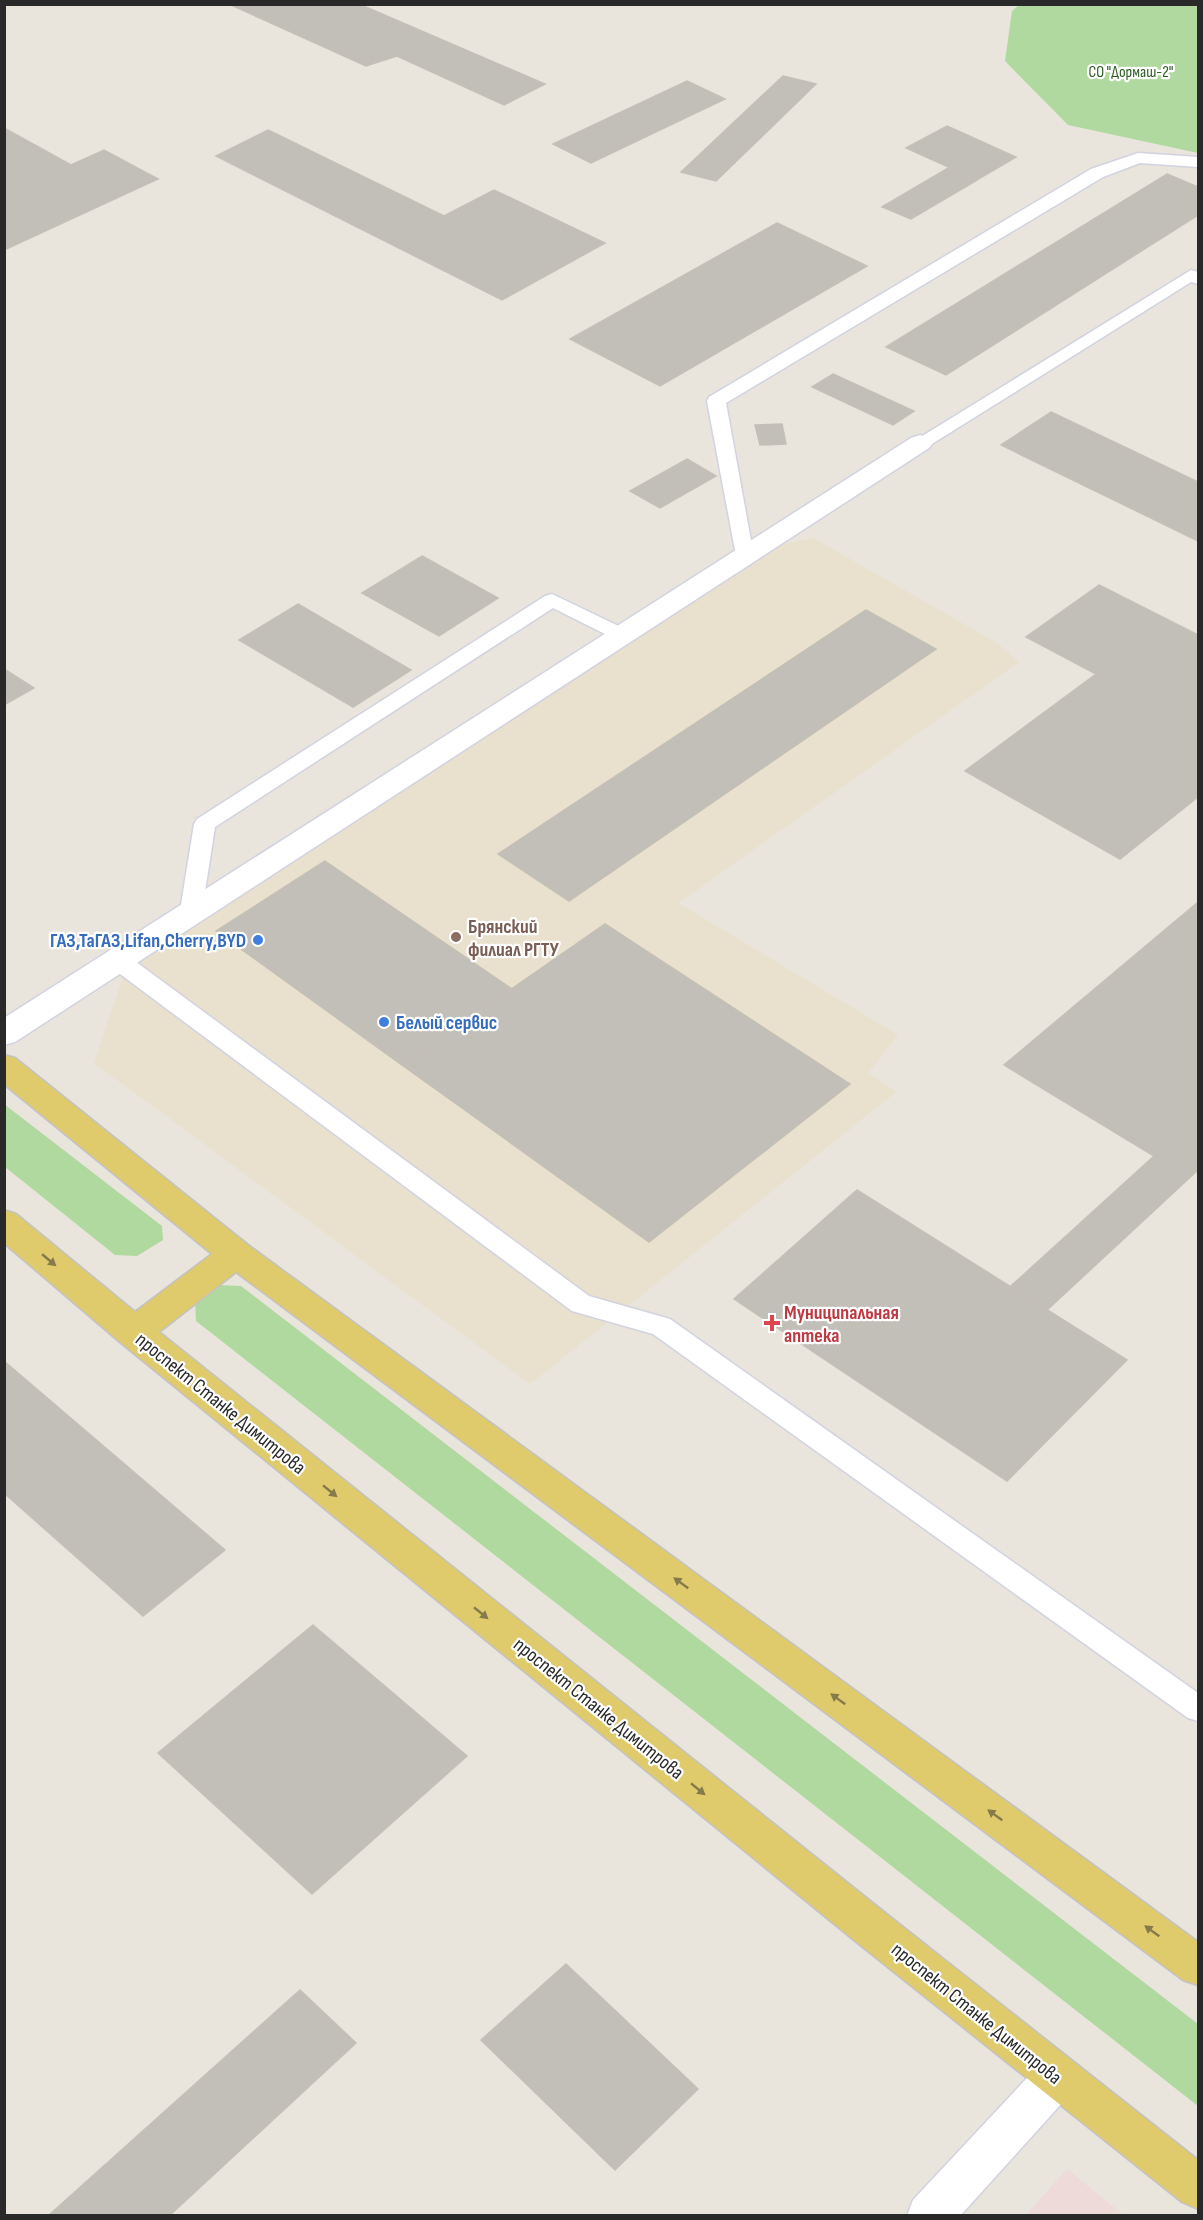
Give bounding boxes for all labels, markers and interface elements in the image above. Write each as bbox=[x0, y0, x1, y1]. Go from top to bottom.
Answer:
park label: СО "Дормаш-2" bbox=[1089, 63, 1173, 82]
place label: Брянский филиал РГТУ bbox=[468, 915, 560, 962]
place label: ГАЗ,ТаГАЗ,Lifan,Cherry,BYD bbox=[50, 929, 246, 953]
marker: Брянский филиал РГТУ bbox=[449, 930, 463, 944]
marker: ГАЗ,ТаГАЗ,Lifan,Cherry,BYD bbox=[251, 933, 265, 947]
place label: Белый сервис bbox=[396, 1011, 497, 1035]
marker: Белый сервис bbox=[377, 1015, 391, 1029]
one-way arrow bbox=[41, 1254, 57, 1267]
place label: Муниципальная аптека bbox=[784, 1301, 899, 1348]
marker: Муниципальная аптека bbox=[765, 1316, 779, 1330]
street label: проспект Станке Димитрова bbox=[131, 1328, 310, 1480]
one-way arrow bbox=[322, 1484, 337, 1496]
one-way arrow bbox=[674, 1577, 690, 1589]
one-way arrow bbox=[473, 1607, 489, 1620]
street label: проспект Станке Димитрова bbox=[509, 1633, 688, 1785]
one-way arrow bbox=[831, 1693, 847, 1705]
one-way arrow bbox=[691, 1782, 706, 1794]
one-way arrow bbox=[987, 1809, 1003, 1821]
one-way arrow bbox=[1144, 1925, 1160, 1937]
street label: проспект Станке Димитрова bbox=[887, 1938, 1066, 2090]

